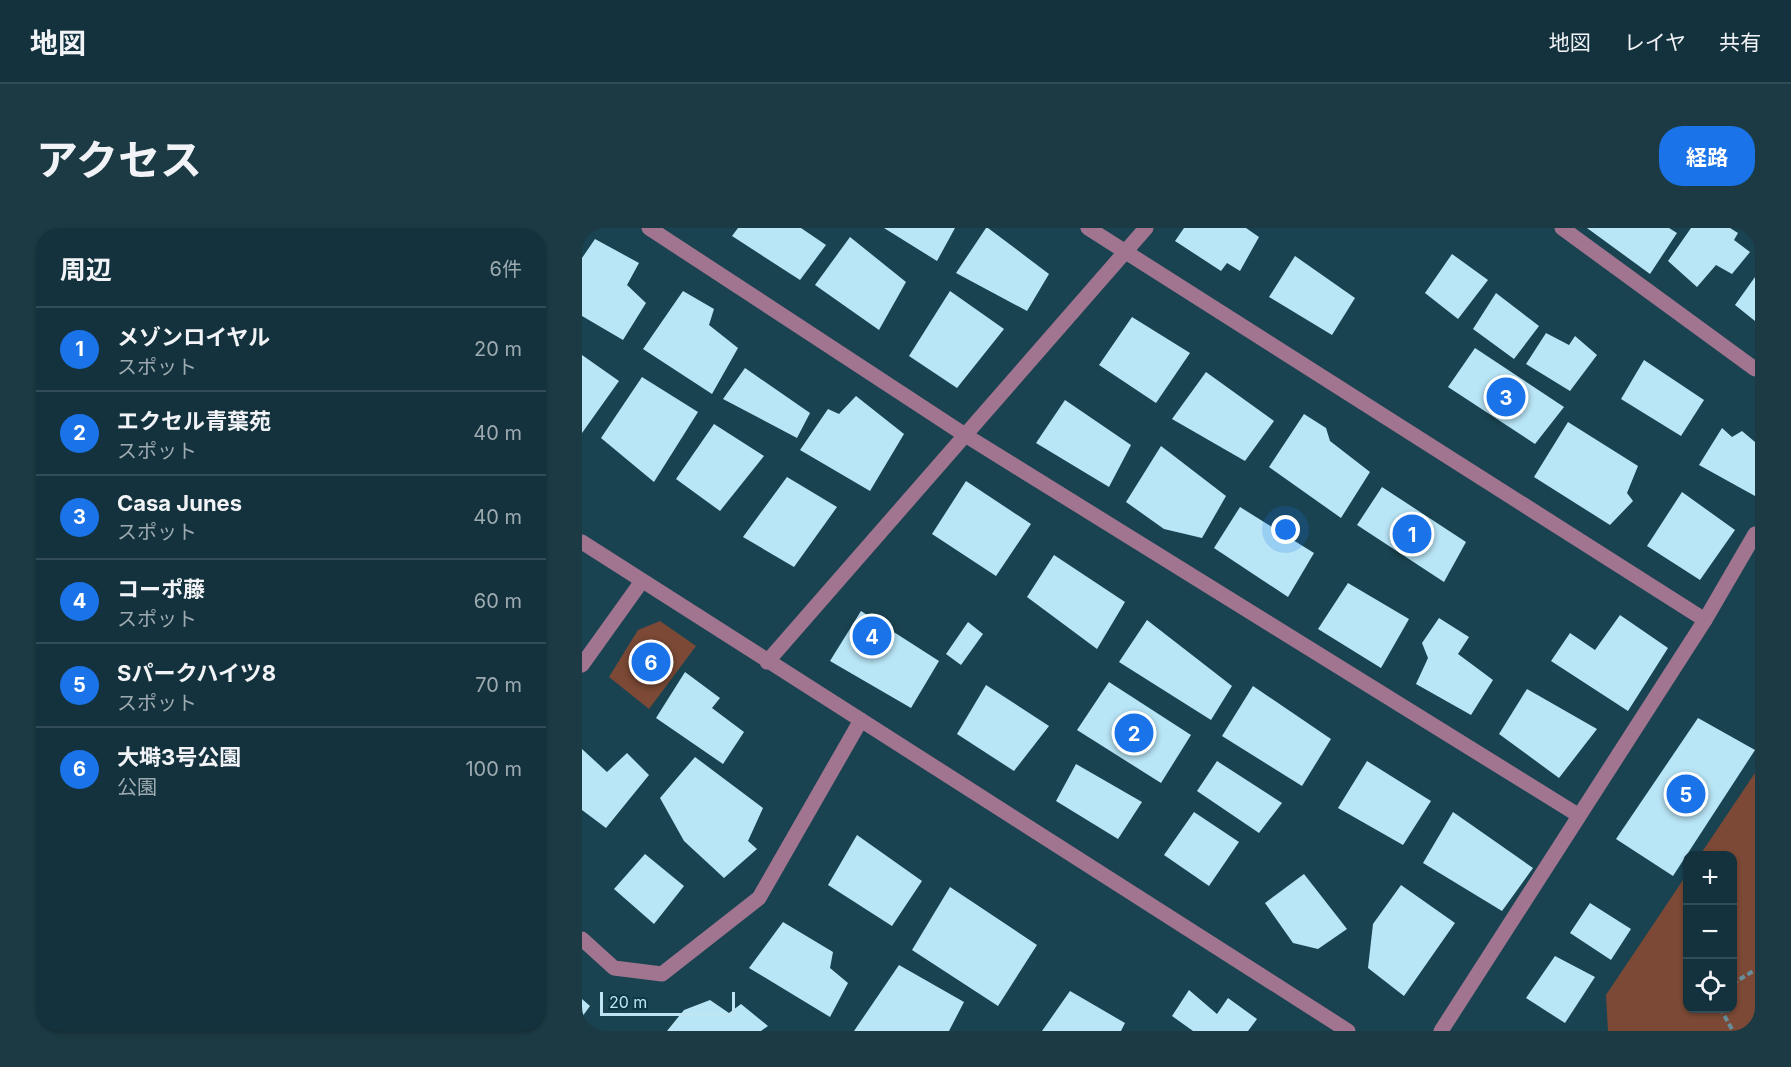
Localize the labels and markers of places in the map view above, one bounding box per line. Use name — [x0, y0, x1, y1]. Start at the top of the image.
pin: 3 — [1486, 374, 1526, 420]
pin: 1 — [1392, 512, 1432, 556]
pin: 4 — [852, 614, 892, 658]
pin: 6 — [632, 640, 670, 684]
pin: 2 — [1114, 710, 1154, 756]
pin: 5 — [1666, 772, 1706, 816]

